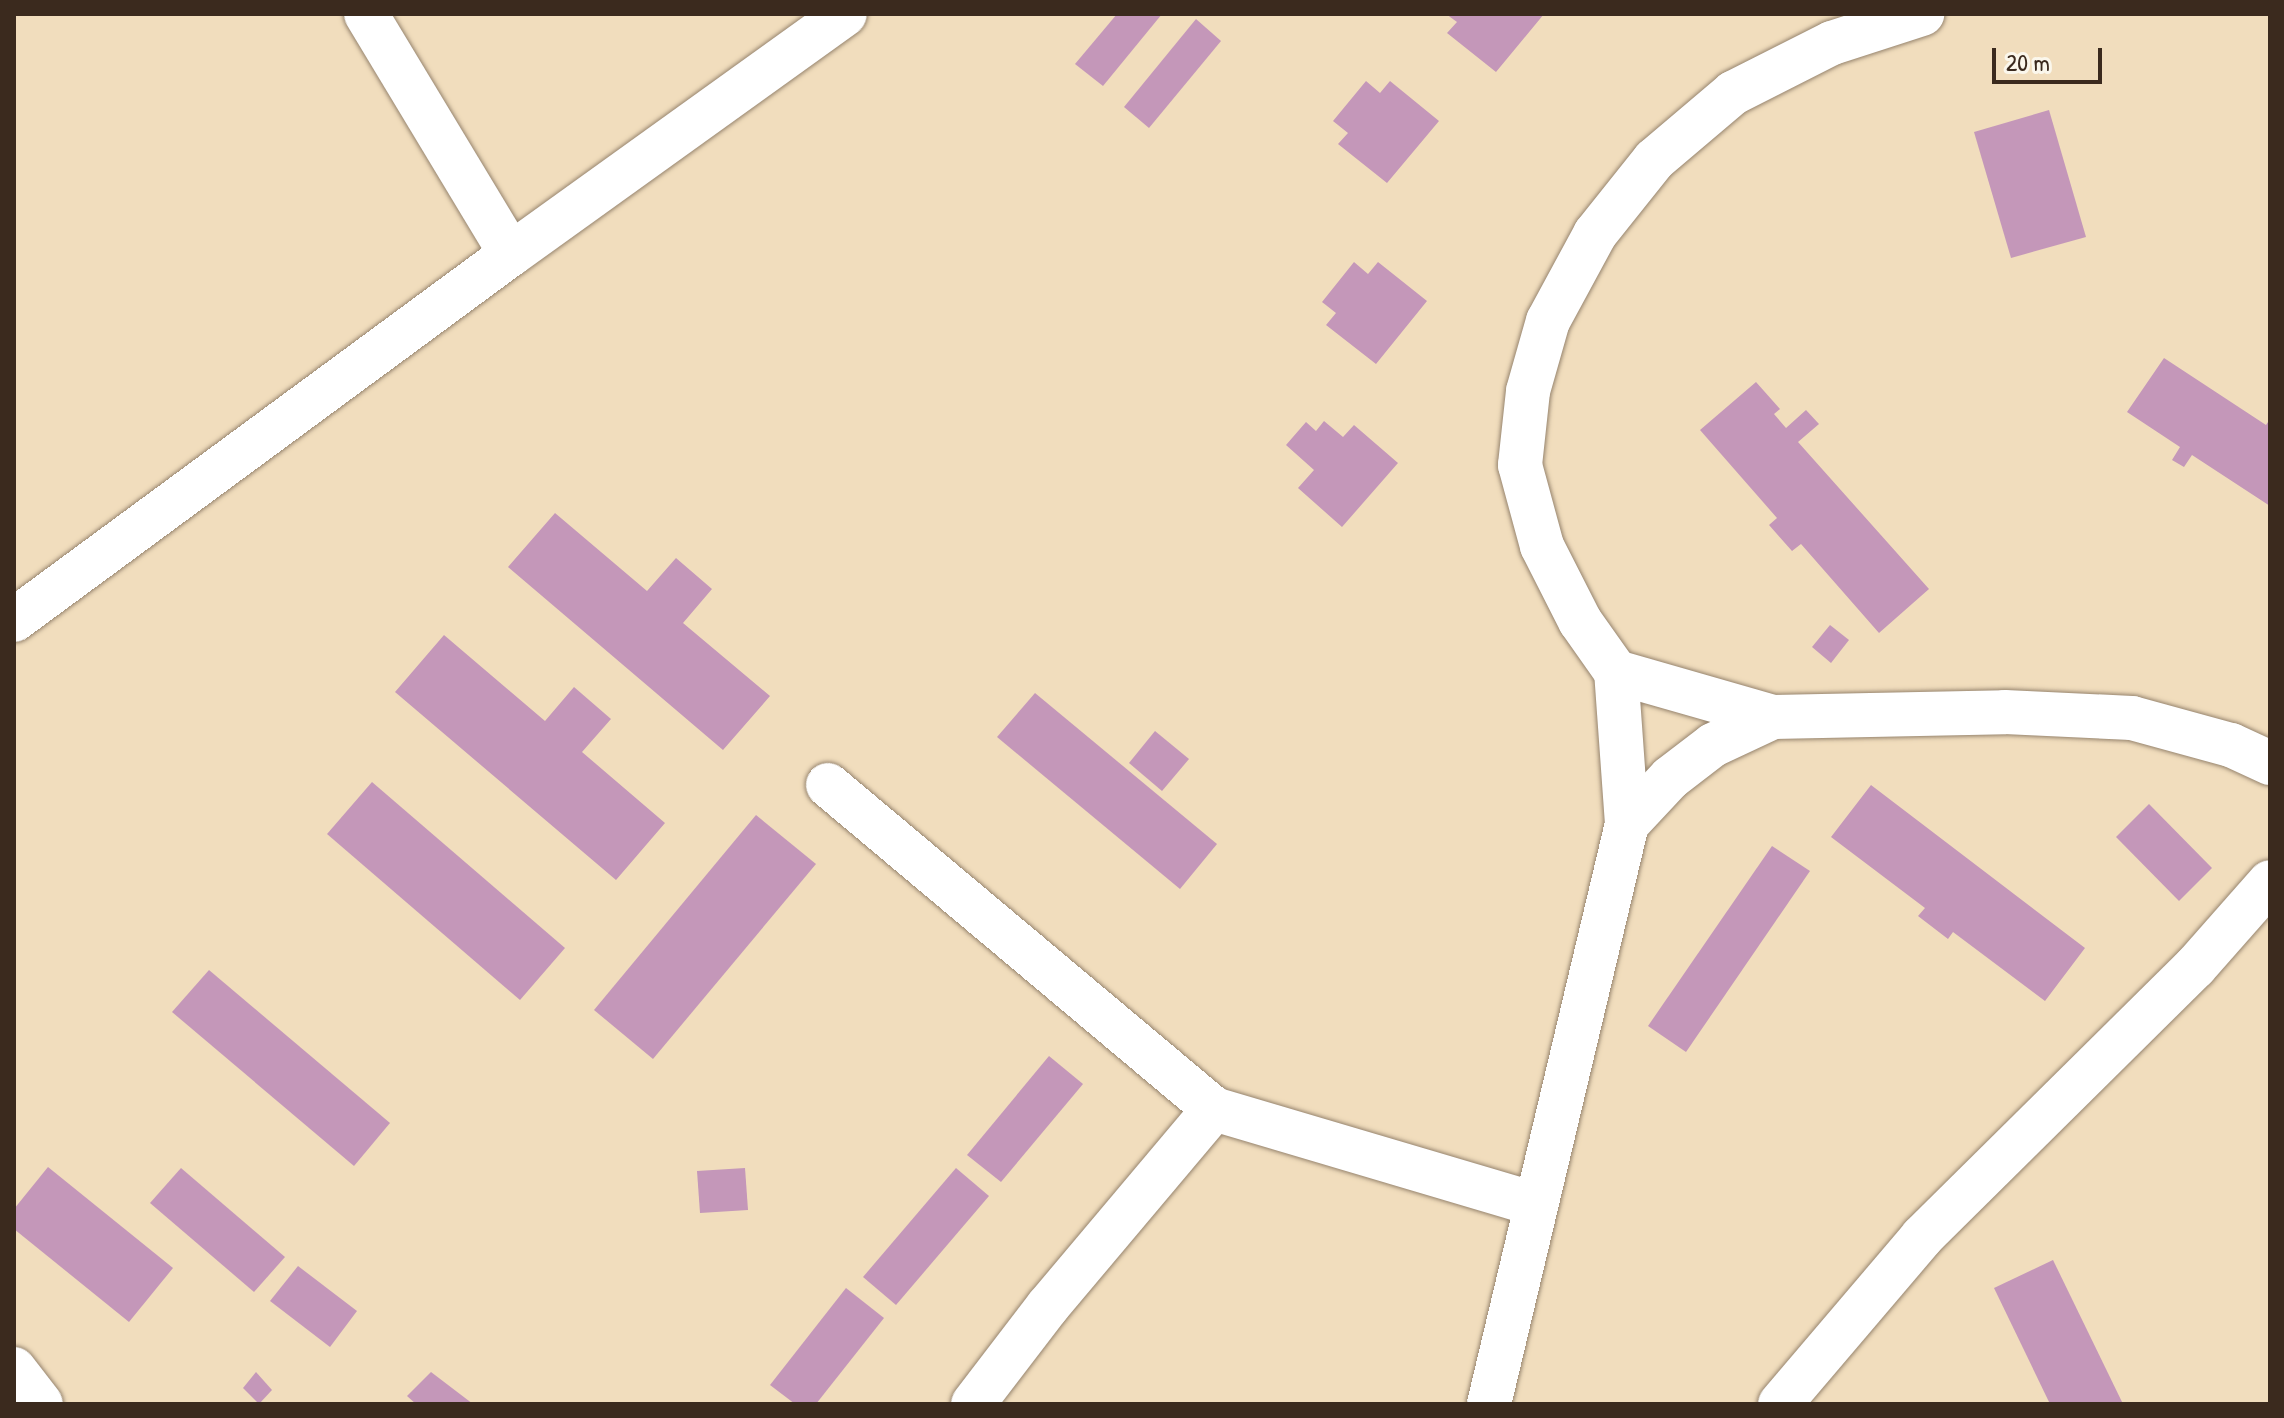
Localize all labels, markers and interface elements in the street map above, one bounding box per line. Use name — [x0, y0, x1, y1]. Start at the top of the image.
scale bar — [1996, 32, 2106, 82]
text: 20 m — [2006, 46, 2050, 78]

